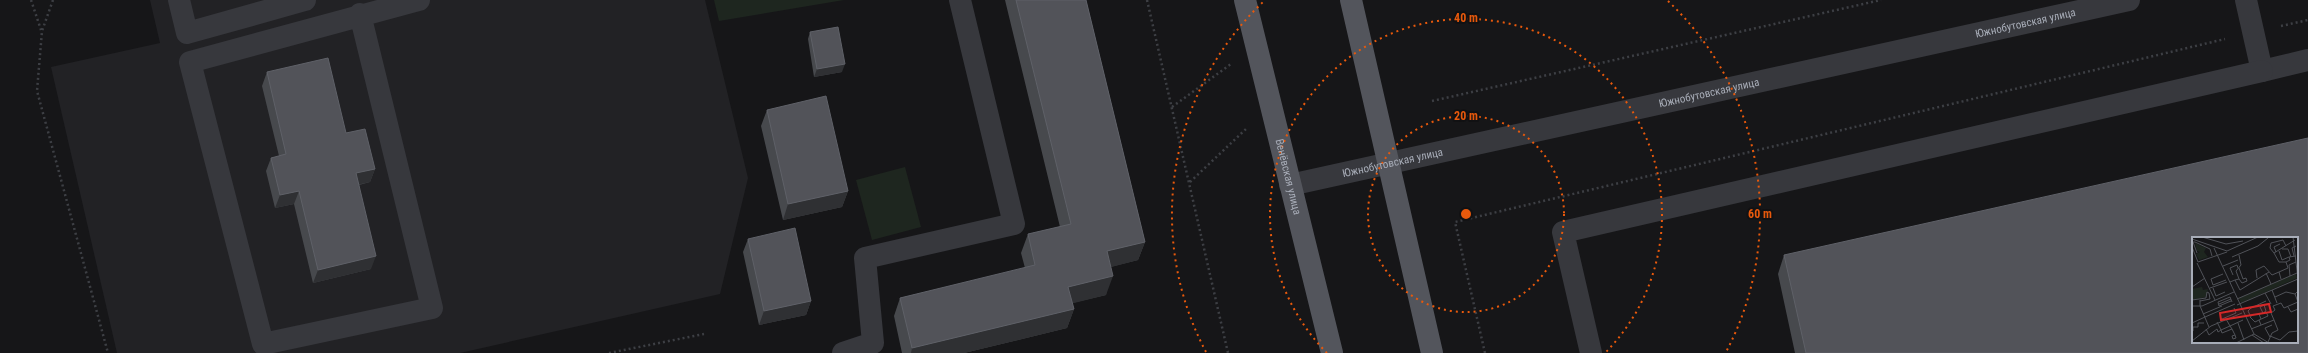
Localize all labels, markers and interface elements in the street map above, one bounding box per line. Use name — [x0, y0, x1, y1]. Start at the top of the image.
street label: Южнобутовская улица — [1974, 5, 2077, 40]
text: 40 m — [1454, 11, 1478, 25]
street label: Южнобутовская улица — [1657, 75, 1760, 110]
text: 20 m — [1454, 109, 1478, 123]
street label: Венёвская улица — [1273, 137, 1304, 216]
street label: Южнобутовская улица — [1341, 145, 1444, 180]
centre of rings — [1459, 207, 1473, 221]
text: 60 m — [1748, 207, 1772, 221]
inset map — [2192, 237, 2298, 343]

